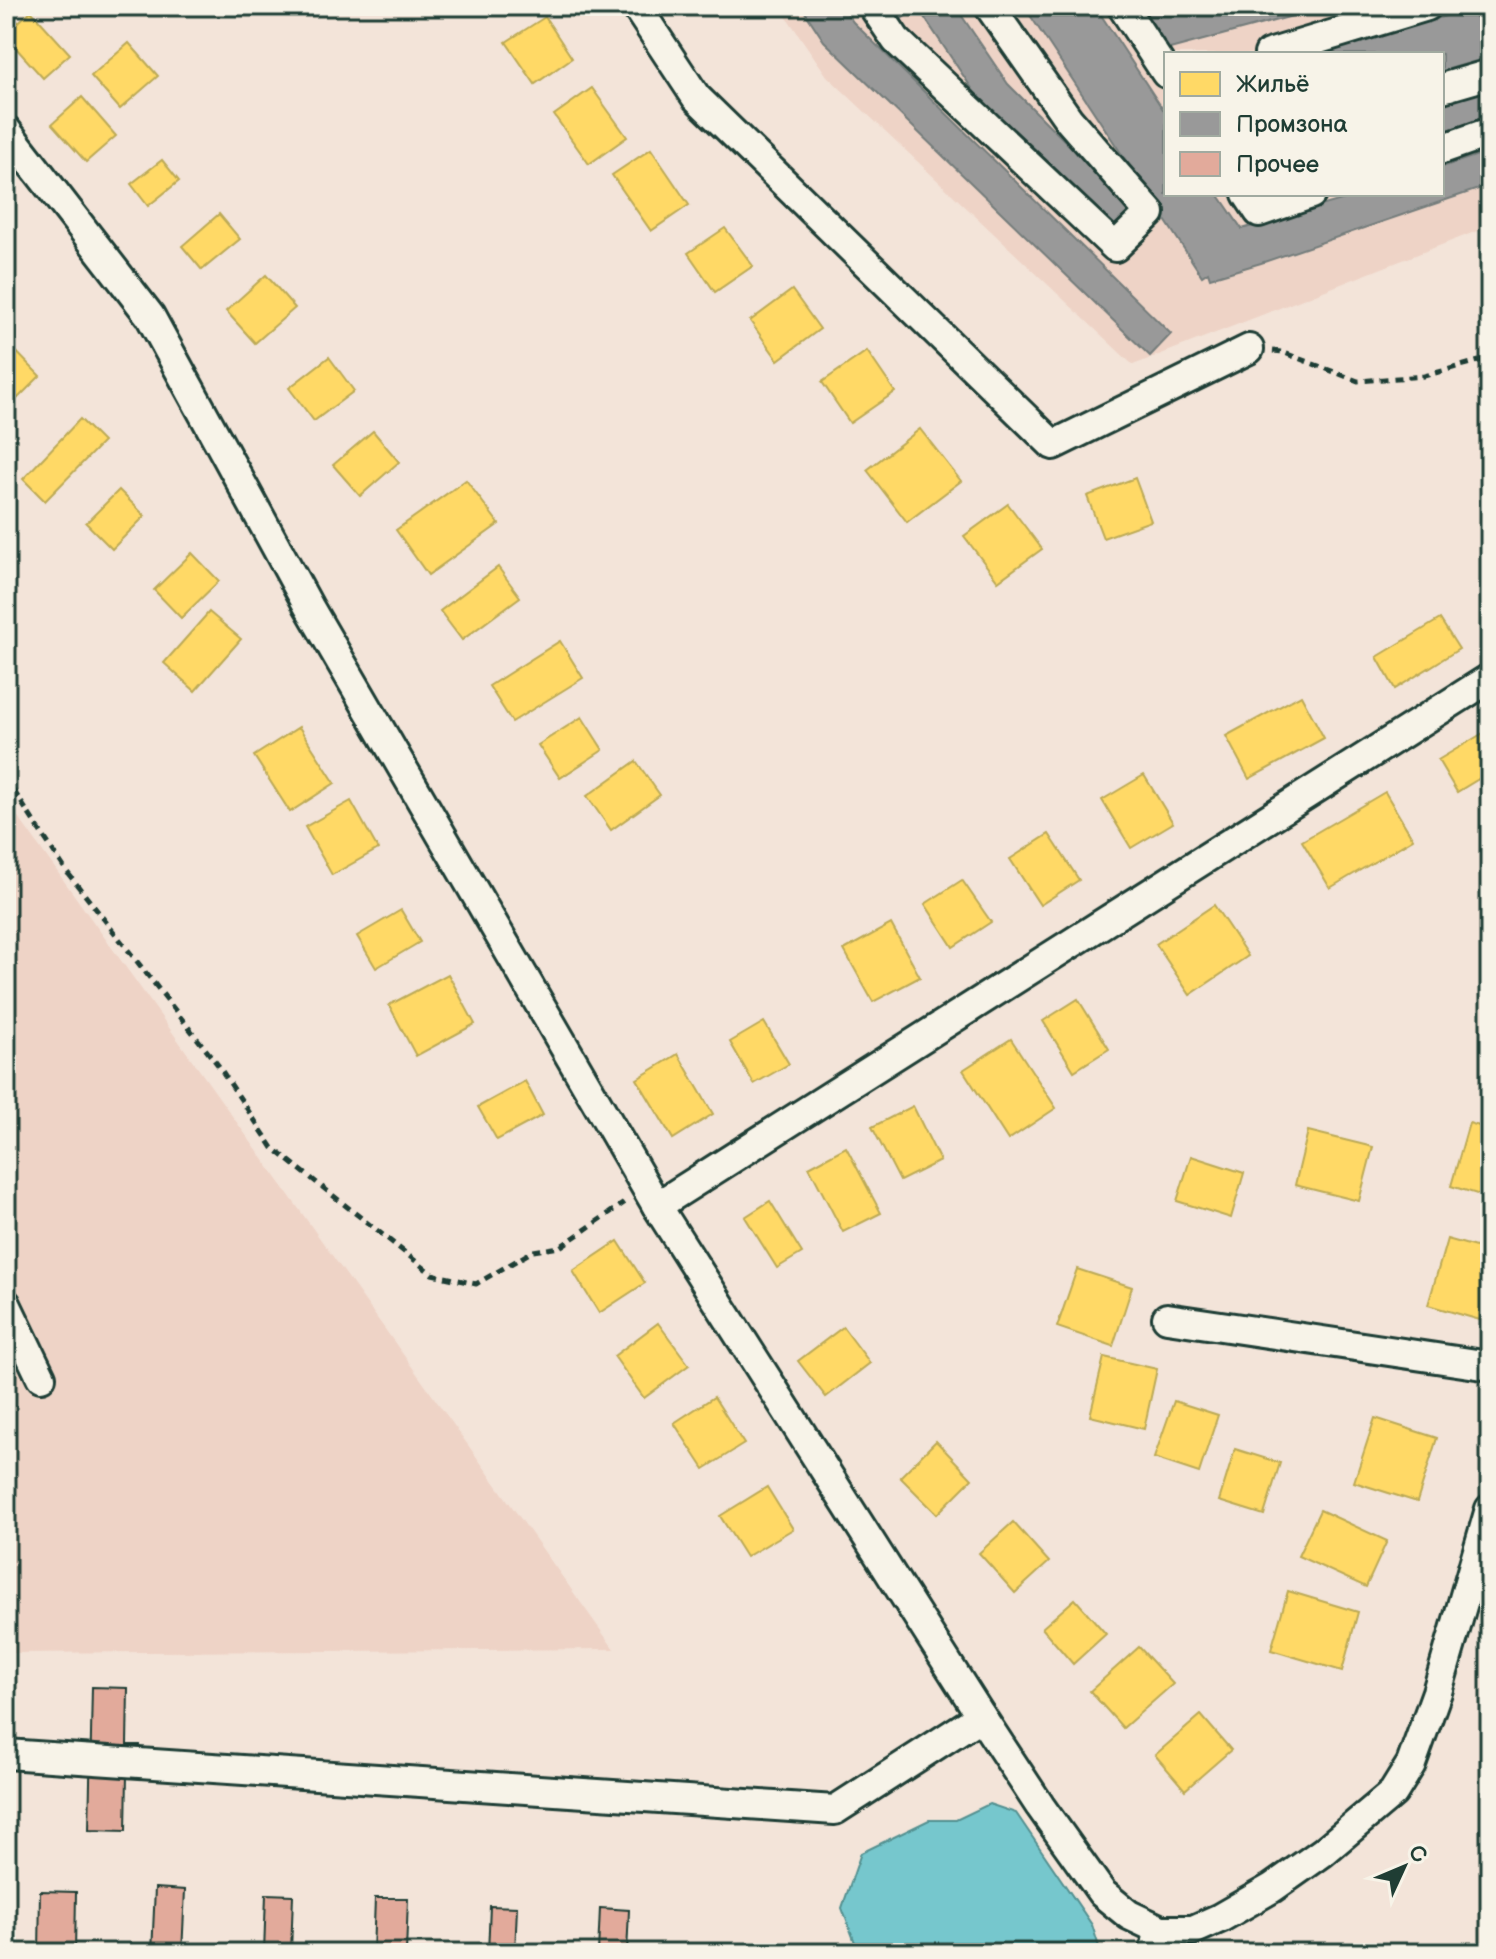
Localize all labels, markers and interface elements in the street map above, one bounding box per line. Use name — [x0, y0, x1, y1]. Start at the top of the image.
legend — [1164, 52, 1444, 196]
text: Жильё — [1236, 70, 1309, 99]
text: Промзона — [1236, 110, 1348, 139]
text: Прочее — [1236, 150, 1319, 179]
north arrow — [1364, 1827, 1444, 1907]
text: С — [1402, 1839, 1432, 1869]

